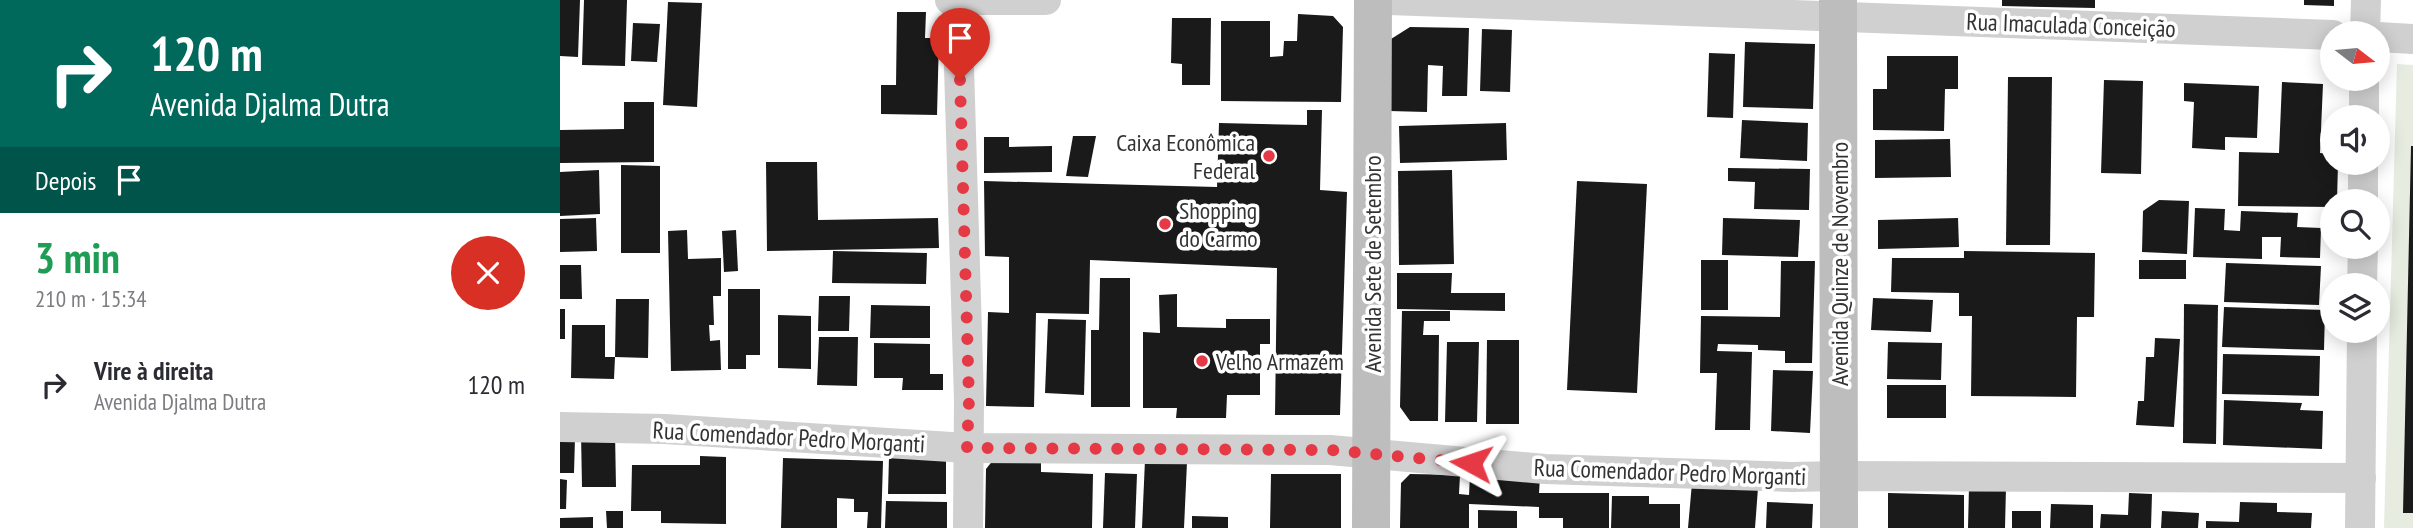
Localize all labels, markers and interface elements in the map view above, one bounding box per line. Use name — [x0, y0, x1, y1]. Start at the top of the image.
street label: Rua Imaculada Conceição — [1966, 6, 2176, 44]
pin — [930, 8, 990, 80]
icon: arrive — [941, 19, 979, 57]
text: 120 m — [150, 21, 263, 85]
north arrow — [2320, 21, 2390, 91]
map controls — [2320, 21, 2390, 343]
icon: right — [35, 28, 126, 119]
text: Avenida Djalma Dutra — [150, 83, 390, 125]
button: sound — [2320, 105, 2390, 175]
place label: Caixa Econômica Federal — [1116, 127, 1255, 186]
street label: Avenida Quinze de Novembro — [1824, 142, 1855, 386]
marker: Caixa Econômica Federal — [1261, 148, 1277, 164]
street label: Avenida Sete de Setembro — [1357, 155, 1388, 373]
icon: arrive — [110, 161, 148, 199]
text: Depois — [35, 164, 96, 197]
button: search — [2320, 189, 2390, 259]
place label: Shopping do Carmo — [1179, 195, 1258, 254]
marker: Shopping do Carmo — [1157, 216, 1173, 232]
text: 3 min — [35, 230, 120, 285]
button: close — [451, 236, 525, 310]
button: layers — [2320, 273, 2390, 343]
text: 210 m · 15:34 — [35, 284, 147, 313]
place label: Velho Armazém — [1215, 346, 1344, 377]
marker: Velho Armazém — [1194, 353, 1210, 369]
text: Vire à direita — [94, 354, 213, 387]
icon: right — [35, 366, 73, 404]
text: 120 m — [467, 368, 525, 401]
text: Avenida Djalma Dutra — [94, 387, 266, 416]
street label: Rua Comendador Pedro Morganti — [652, 414, 926, 460]
position arrow — [1434, 426, 1508, 500]
street label: Rua Comendador Pedro Morganti — [1533, 452, 1807, 492]

